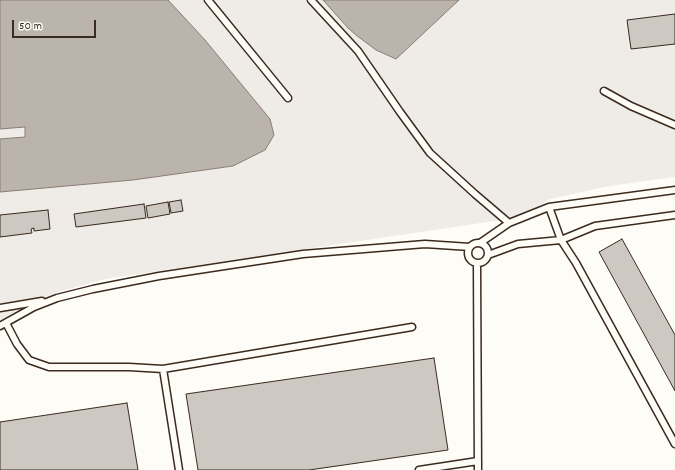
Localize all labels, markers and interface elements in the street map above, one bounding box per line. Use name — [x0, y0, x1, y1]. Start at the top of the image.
scale bar — [14, 12, 98, 38]
text: 50 m — [19, 18, 42, 35]

